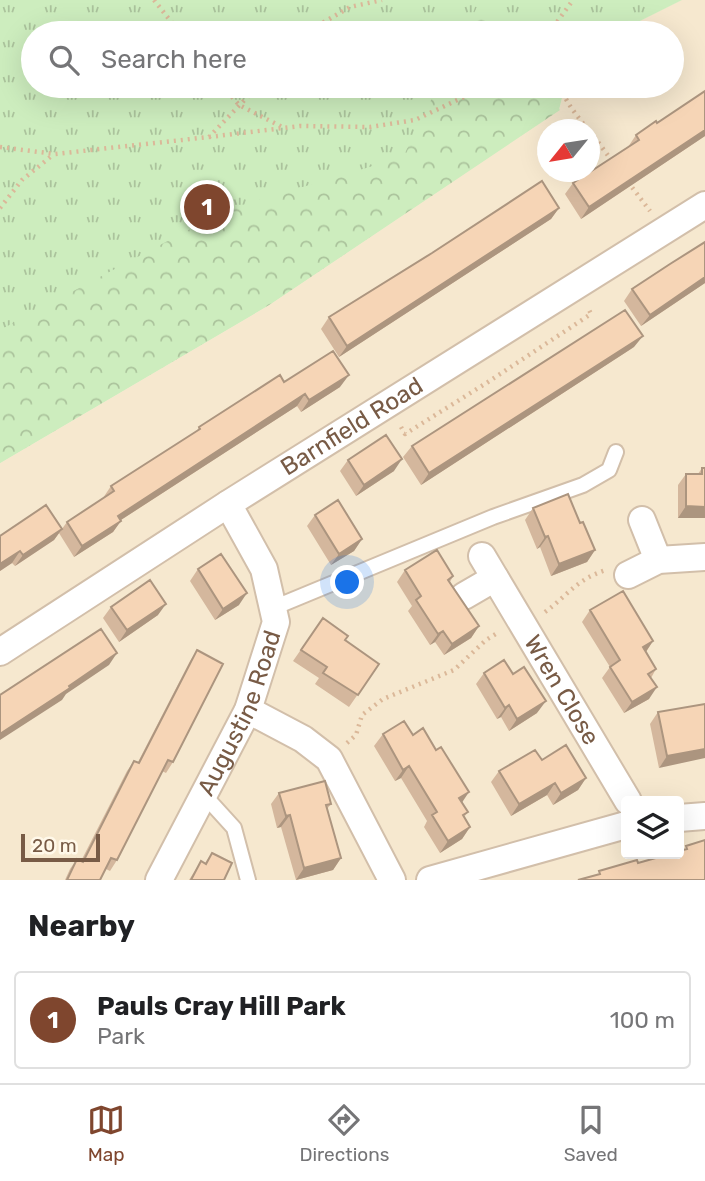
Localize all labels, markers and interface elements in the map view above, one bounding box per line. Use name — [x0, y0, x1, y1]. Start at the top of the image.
search box — [21, 21, 684, 98]
icon: search — [45, 41, 83, 79]
text: Search here — [101, 44, 247, 75]
north arrow — [537, 119, 600, 182]
pin: 1 — [184, 181, 230, 233]
street label: Barnfield Road — [276, 371, 428, 481]
your location — [330, 565, 364, 599]
street label: Augustine Road — [192, 627, 286, 800]
street label: Wren Close — [518, 630, 605, 750]
map controls — [621, 796, 684, 859]
button: layers — [621, 796, 684, 859]
scale bar — [21, 831, 100, 863]
text: 20 m — [32, 834, 77, 857]
text: Nearby — [28, 908, 135, 944]
text: Pauls Cray Hill Park — [97, 991, 346, 1022]
text: 1 — [47, 1006, 59, 1034]
text: 100 m — [610, 1006, 675, 1034]
text: Park — [97, 1022, 145, 1050]
tab: Map — [87, 1101, 125, 1166]
tab: Directions — [299, 1101, 389, 1166]
tab: Saved — [564, 1101, 618, 1166]

